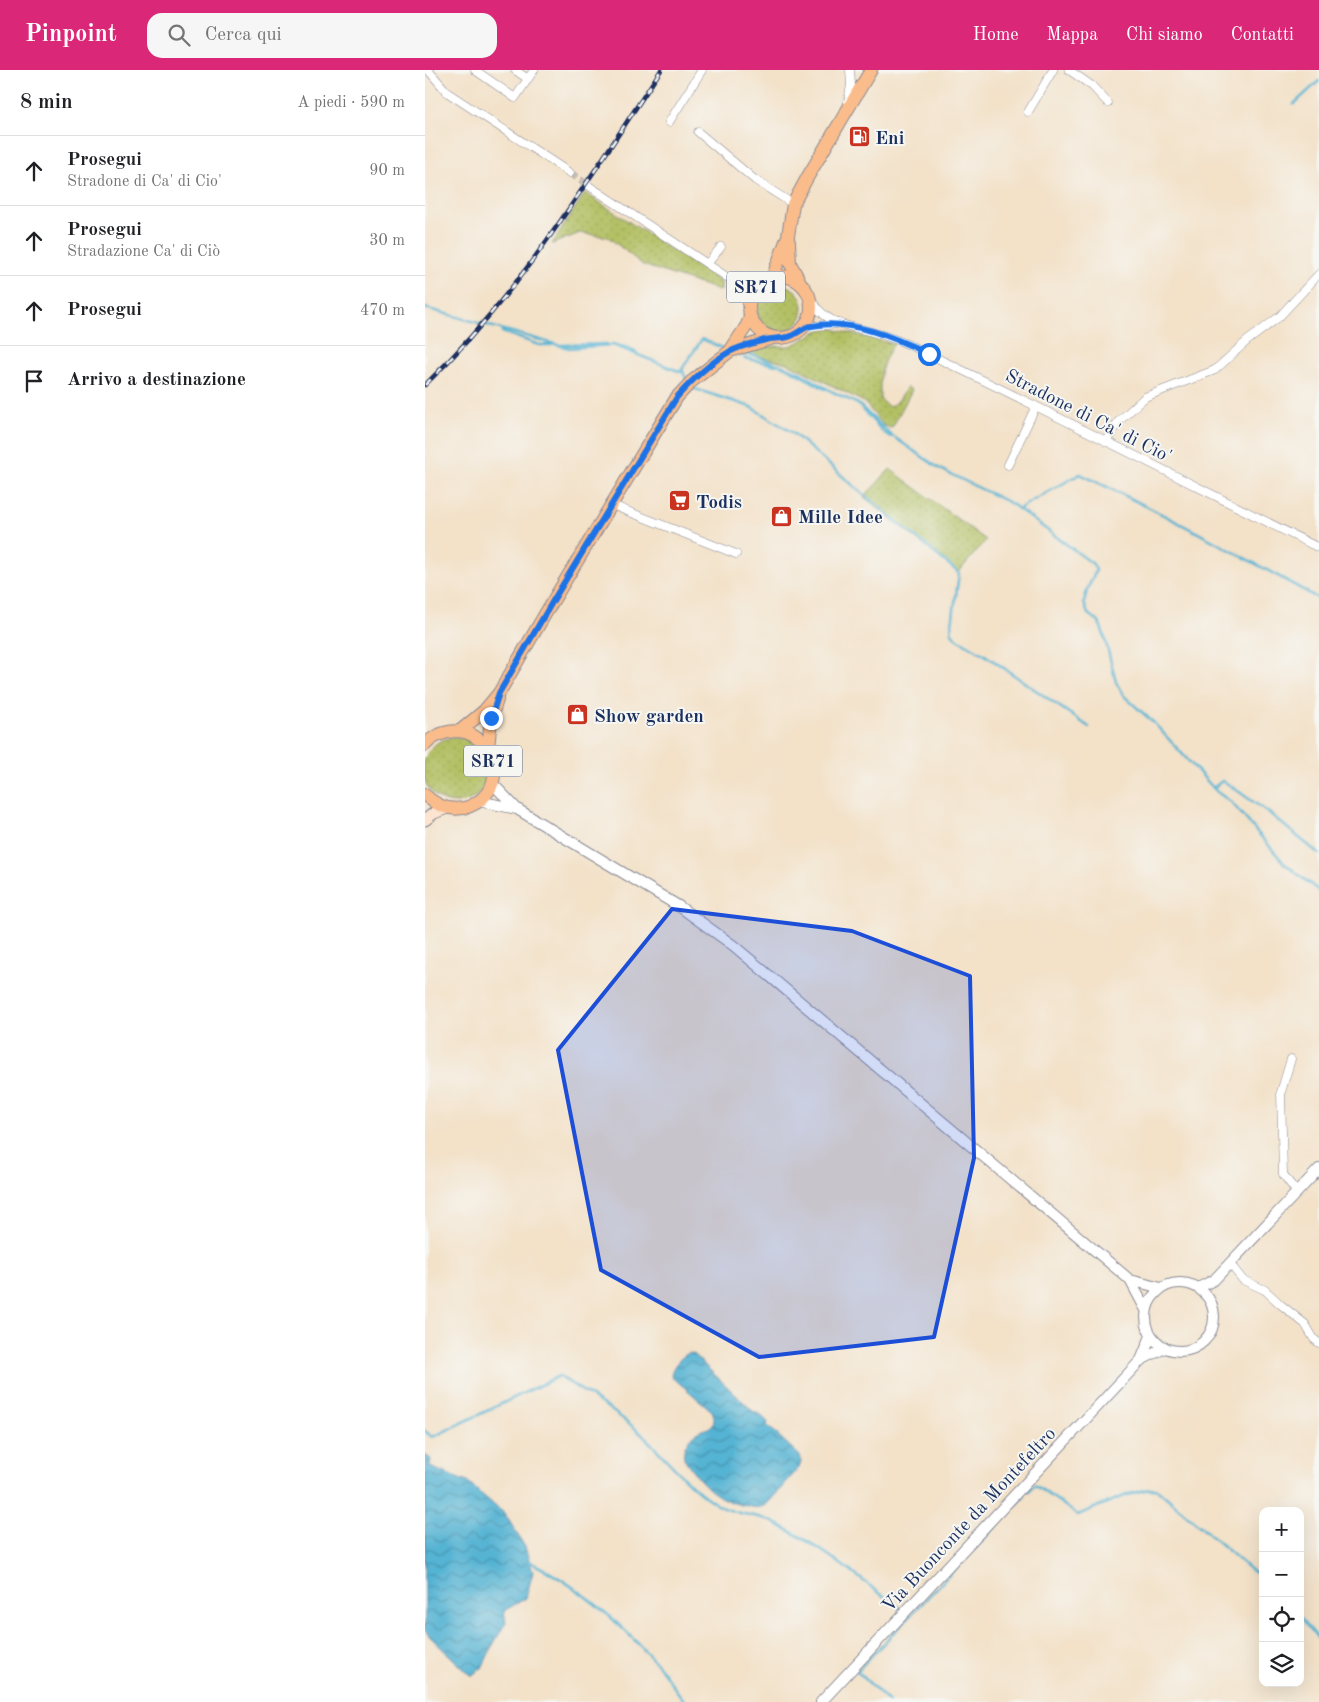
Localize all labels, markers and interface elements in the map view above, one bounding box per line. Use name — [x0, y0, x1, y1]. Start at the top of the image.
search box — [147, 13, 497, 58]
icon: search — [165, 21, 193, 49]
text: Pinpoint — [25, 23, 117, 47]
text: Cerca qui — [205, 26, 282, 45]
text: Home — [973, 26, 1019, 44]
text: Mappa — [1047, 26, 1098, 44]
text: Chi siamo — [1126, 26, 1203, 44]
text: Contatti — [1231, 26, 1294, 44]
text: 8 min — [20, 92, 73, 113]
text: A piedi · 590 m — [297, 95, 405, 111]
fuel station icon: Eni — [847, 125, 871, 149]
place label: Eni — [875, 130, 905, 149]
text: Prosegui — [67, 151, 142, 170]
icon: ahead — [20, 157, 48, 185]
text: 90 m — [369, 163, 405, 179]
text: Stradone di Ca' di Cio' — [67, 174, 222, 190]
text: Prosegui — [67, 221, 142, 240]
icon: ahead — [20, 227, 48, 255]
text: 30 m — [369, 233, 405, 249]
text: Stradazione Ca' di Ciò — [67, 244, 220, 260]
road number: SR71 — [727, 272, 785, 302]
icon: ahead — [20, 297, 48, 325]
text: Prosegui — [67, 301, 142, 320]
text: 470 m — [360, 303, 405, 319]
route start — [918, 343, 941, 366]
icon: arrive — [20, 367, 48, 395]
street label: Stradone di Ca' di Cio' — [1002, 367, 1174, 467]
text: Arrivo a destinazione — [67, 371, 246, 390]
supermarket icon: Todis — [668, 489, 692, 513]
place label: Todis — [696, 494, 742, 513]
shop icon: Mille Idee — [770, 504, 794, 528]
place label: Mille Idee — [798, 509, 883, 528]
shop icon: Show garden — [566, 703, 590, 727]
route end — [480, 707, 503, 730]
place label: Show garden — [594, 708, 704, 727]
road number: SR71 — [464, 746, 522, 776]
street label: Via Buonconte da Montefeltro — [879, 1425, 1060, 1617]
map controls — [1259, 1507, 1304, 1687]
button: + — [1259, 1507, 1304, 1552]
button: − — [1259, 1552, 1304, 1597]
button: locate — [1259, 1597, 1304, 1642]
button: layers — [1259, 1642, 1304, 1687]

